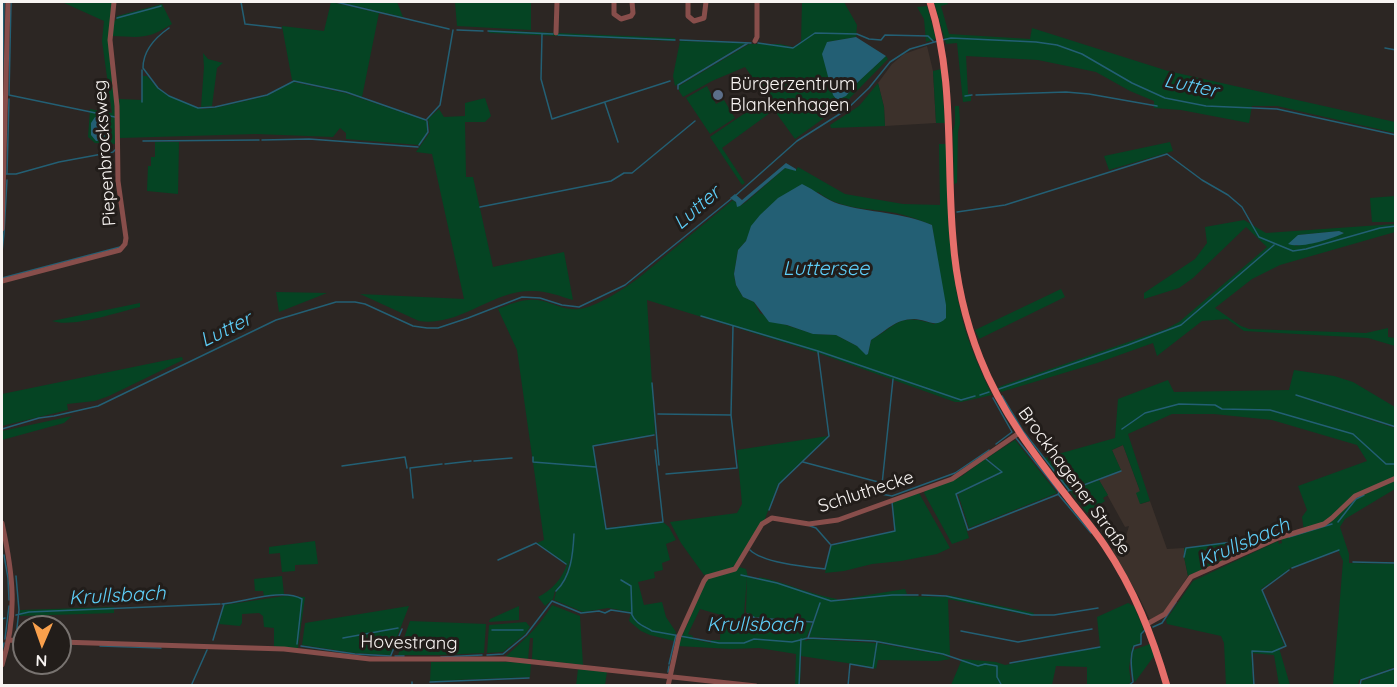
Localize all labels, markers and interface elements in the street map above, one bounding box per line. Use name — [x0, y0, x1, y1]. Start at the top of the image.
water label: Lutter — [1162, 69, 1220, 103]
place label: Bürgerzentrum Blankenhagen — [730, 74, 855, 116]
street label: Piepenbrocksweg — [89, 79, 121, 227]
marker: Bürgerzentrum Blankenhagen — [711, 88, 725, 102]
water label: Lutter — [669, 181, 725, 235]
water label: Luttersee — [783, 257, 869, 281]
water label: Lutter — [196, 307, 256, 353]
street label: Brockhagener Straße — [1013, 403, 1135, 559]
street label: Schluthecke — [815, 466, 917, 518]
water label: Krullsbach — [1195, 513, 1293, 573]
water label: Krullsbach — [68, 581, 166, 611]
water label: Krullsbach — [707, 613, 803, 637]
north arrow — [12, 615, 72, 675]
street label: Hovestrang — [360, 631, 458, 655]
text: N — [35, 651, 48, 671]

